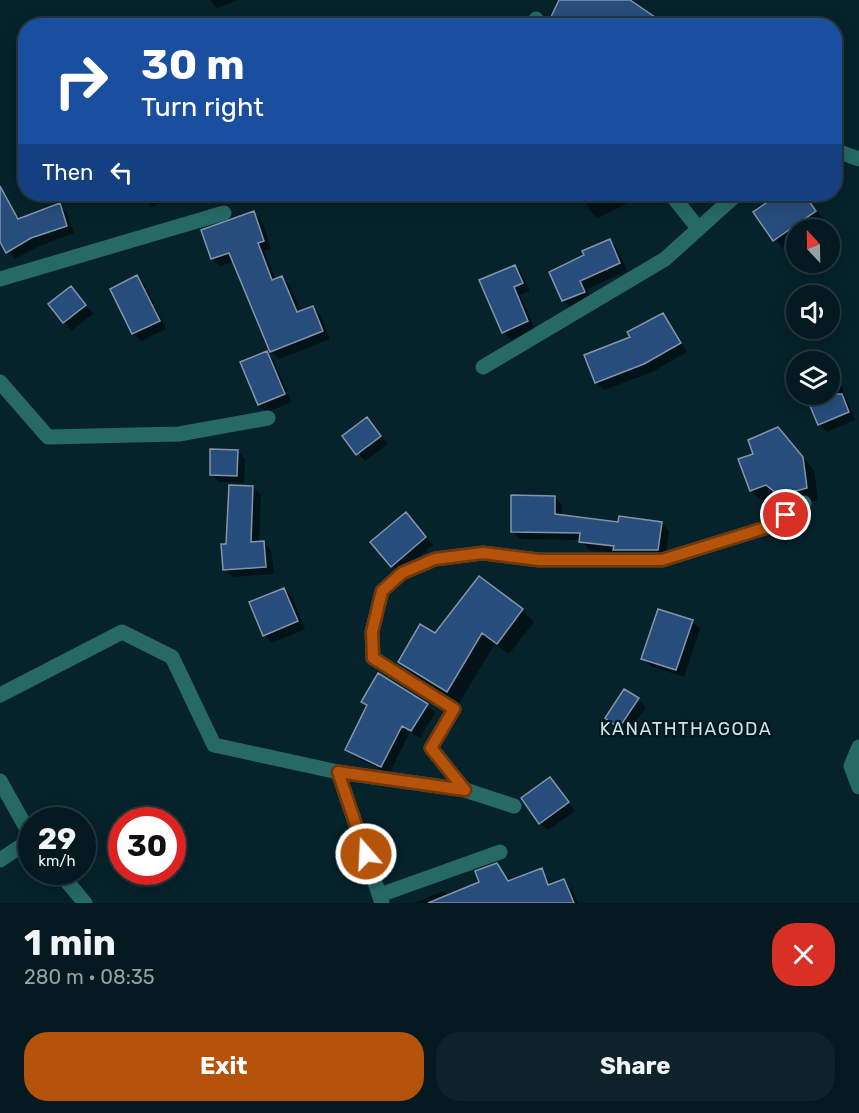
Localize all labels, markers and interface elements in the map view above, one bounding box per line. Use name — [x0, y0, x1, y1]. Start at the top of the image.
text: 30 m — [141, 40, 245, 90]
icon: right — [42, 42, 120, 120]
text: Turn right — [141, 91, 264, 123]
icon: left — [105, 156, 138, 189]
text: Then — [42, 159, 93, 186]
north arrow — [786, 219, 840, 273]
map controls — [786, 219, 840, 405]
button: sound — [786, 285, 840, 339]
button: layers — [786, 351, 840, 405]
pin — [760, 489, 811, 540]
icon: arrive — [769, 498, 802, 531]
district label: KANATHTHAGODA — [600, 718, 772, 740]
speed limit sign: 30 — [108, 807, 186, 885]
text: 29 — [38, 821, 76, 857]
position arrow — [334, 822, 398, 886]
text: km/h — [38, 852, 76, 870]
text: 1 min — [24, 921, 116, 964]
button: close — [772, 923, 835, 986]
text: 280 m · 08:35 — [24, 965, 155, 989]
button: Exit — [24, 1032, 424, 1101]
button: Share — [436, 1032, 835, 1101]

